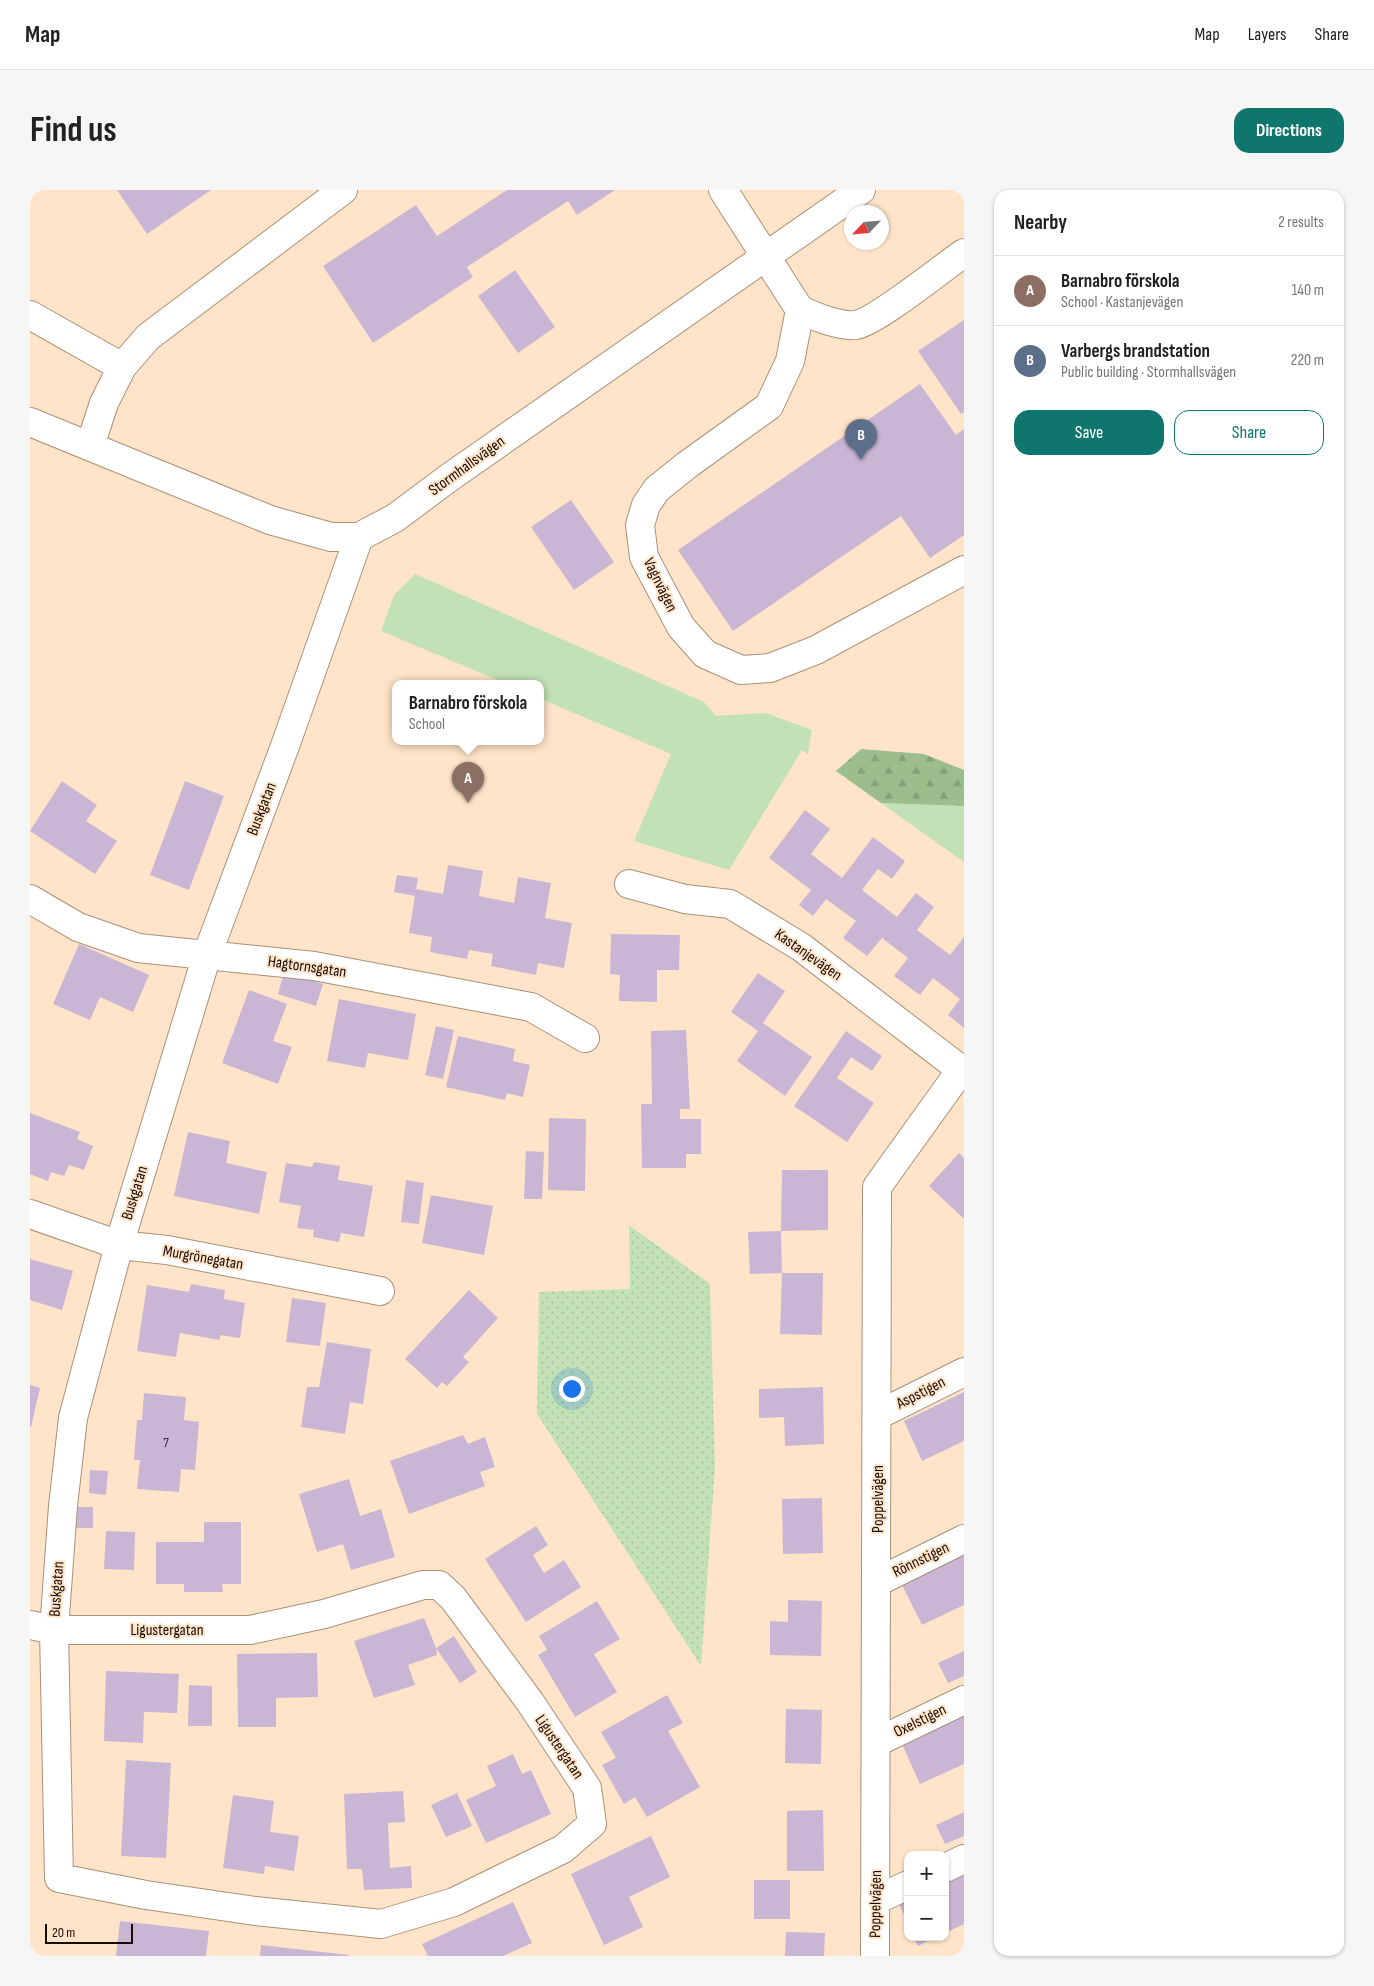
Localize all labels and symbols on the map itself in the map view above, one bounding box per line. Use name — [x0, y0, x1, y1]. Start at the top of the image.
north arrow — [844, 205, 889, 250]
pin: B — [845, 419, 877, 460]
street label: Stormhallsvägen — [425, 432, 509, 500]
street label: Vagnvägen — [639, 555, 681, 615]
pin: A — [452, 762, 484, 803]
street label: Buskgatan — [243, 780, 281, 838]
street label: Kastanjevägen — [771, 925, 845, 985]
street label: Hagtornsgatan — [266, 952, 348, 982]
street label: Buskgatan — [118, 1164, 152, 1222]
street label: Murgrönegatan — [161, 1242, 245, 1274]
street label: Aspstigen — [892, 1373, 949, 1414]
your location — [559, 1376, 585, 1402]
house number: 7 — [163, 1434, 169, 1451]
street label: Poppelvägen — [869, 1465, 888, 1533]
street label: Rönnstigen — [890, 1538, 952, 1582]
street label: Buskgatan — [46, 1561, 68, 1617]
street label: Ligustergatan — [130, 1621, 204, 1640]
street label: Oxelstigen — [891, 1700, 949, 1742]
street label: Ligustergatan — [531, 1711, 587, 1783]
street label: Poppelvägen — [866, 1870, 886, 1938]
scale bar — [45, 1921, 132, 1944]

